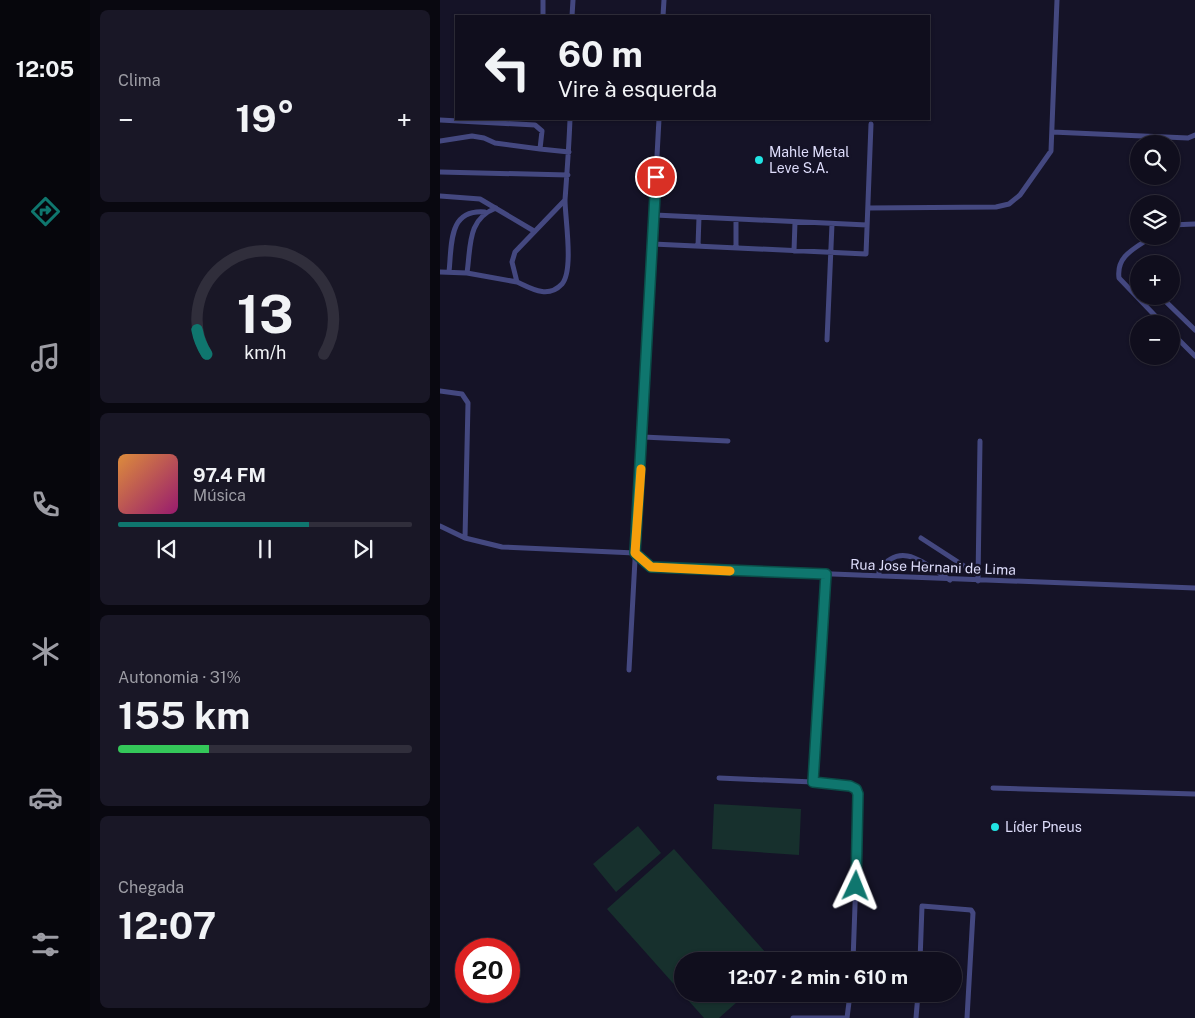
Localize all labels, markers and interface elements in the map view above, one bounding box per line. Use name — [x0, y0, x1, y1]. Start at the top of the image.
text: 60 m — [558, 34, 643, 75]
icon: left — [475, 35, 540, 100]
text: 12:05 — [16, 56, 74, 82]
text: Clima — [118, 71, 161, 90]
text: Vire à esquerda — [558, 76, 717, 102]
text: 19° — [235, 96, 295, 141]
text: − — [118, 103, 134, 136]
text: + — [396, 103, 412, 136]
map controls — [1130, 135, 1180, 365]
button: search — [1130, 135, 1180, 185]
place label: Mahle Metal Leve S.A. — [769, 144, 850, 176]
marker: Mahle Metal Leve S.A. — [753, 154, 765, 166]
pin — [635, 156, 677, 198]
icon: arrive — [642, 163, 670, 191]
icon: directions — [28, 194, 63, 229]
button: layers — [1130, 195, 1180, 245]
button: + — [1130, 255, 1180, 305]
text: 13 — [237, 284, 293, 345]
button: − — [1130, 315, 1180, 365]
icon: music — [28, 340, 63, 375]
text: km/h — [244, 342, 286, 363]
text: 97.4 FM — [193, 464, 266, 486]
text: Música — [193, 486, 246, 505]
icon: phone — [28, 487, 63, 522]
icon: previous — [153, 535, 181, 563]
icon: pause — [251, 535, 279, 563]
icon: next — [349, 535, 377, 563]
street label: Rua Jose Hernani de Lima — [850, 556, 1016, 578]
icon: climate — [28, 634, 63, 669]
text: Autonomia · 31% — [118, 668, 241, 687]
text: 155 km — [118, 693, 250, 738]
icon: car — [28, 780, 63, 815]
place label: Líder Pneus — [1005, 819, 1082, 835]
marker: Líder Pneus — [989, 821, 1001, 833]
position arrow — [829, 859, 881, 911]
text: Chegada — [118, 878, 184, 897]
text: 12:07 — [118, 903, 216, 948]
icon: filters — [28, 927, 63, 962]
speed limit sign: 20 — [455, 938, 520, 1003]
text: 12:07 · 2 min · 610 m — [728, 966, 908, 988]

